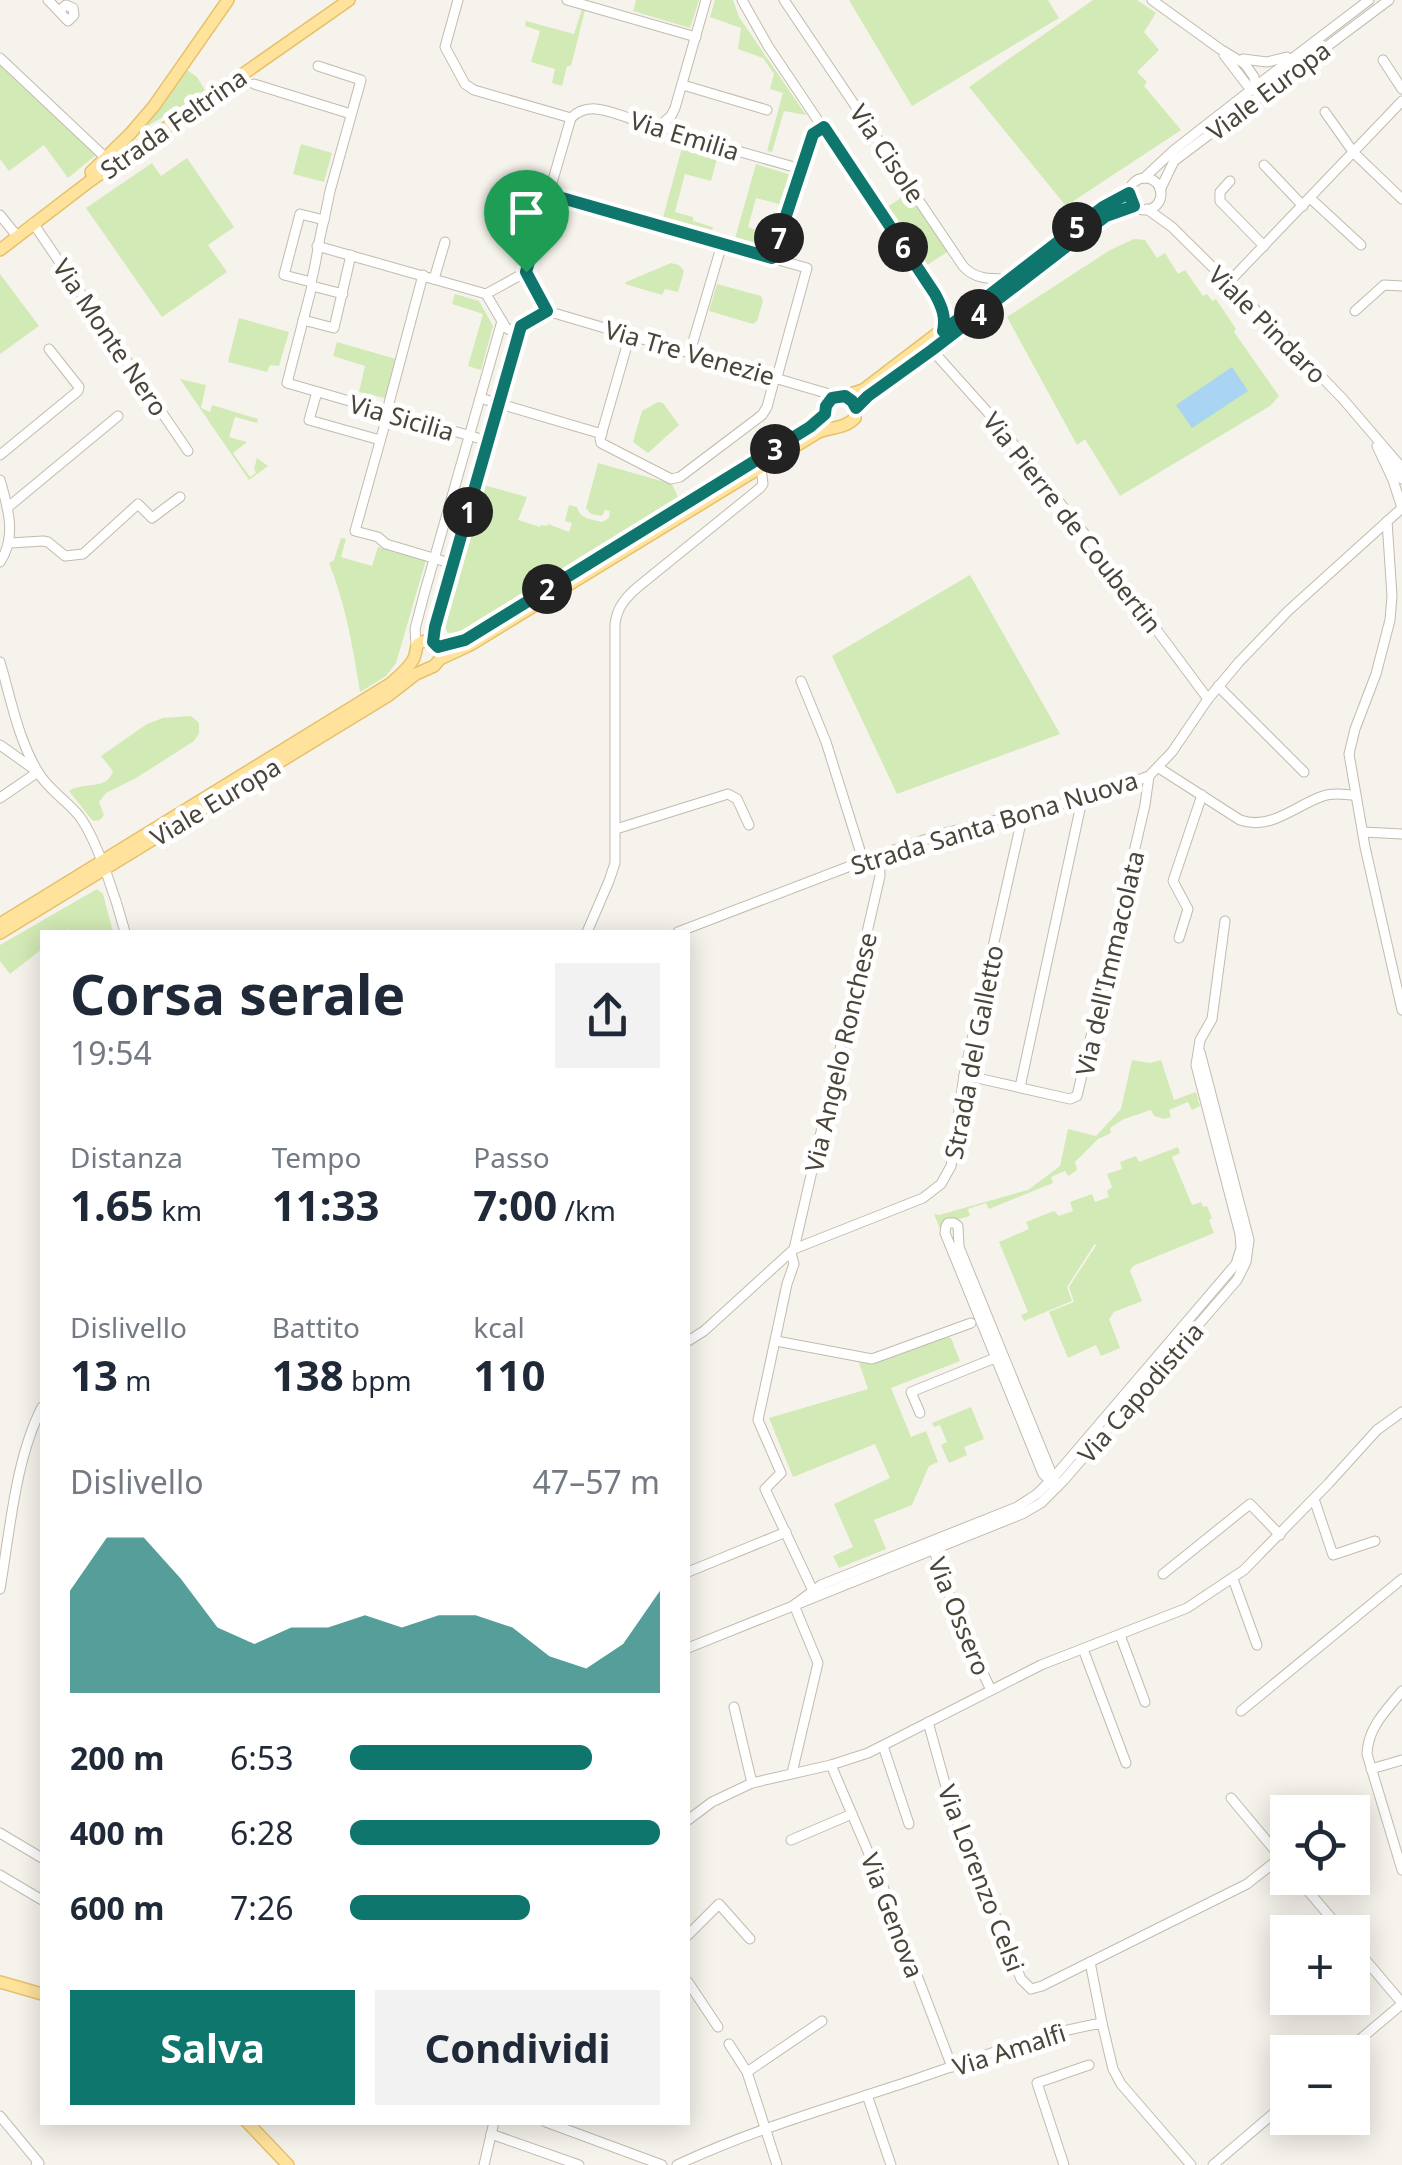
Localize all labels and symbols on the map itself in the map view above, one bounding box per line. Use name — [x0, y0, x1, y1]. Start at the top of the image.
street label: Viale Europa — [1199, 32, 1337, 148]
street label: Strada Feltrina — [93, 60, 253, 186]
street label: Via Cisole — [843, 97, 933, 209]
street label: Via Emilia — [626, 102, 744, 168]
pin — [484, 170, 569, 273]
pin: 5 — [1052, 202, 1102, 252]
pin: 7 — [754, 213, 804, 263]
pin: 6 — [878, 222, 928, 272]
street label: Via Monte Nero — [46, 252, 176, 422]
street label: Viale Pindaro — [1202, 258, 1334, 390]
pin: 4 — [954, 289, 1004, 339]
street label: Via Tre Venezie — [601, 312, 779, 392]
street label: Via Sicilia — [346, 386, 458, 448]
street label: Via Pierre de Coubertin — [976, 405, 1170, 639]
pin: 3 — [750, 424, 800, 474]
pin: 1 — [443, 487, 493, 537]
pin: 2 — [522, 564, 572, 614]
street label: Viale Europa — [144, 749, 286, 853]
street label: Strada Santa Bona Nuova — [846, 762, 1142, 882]
street label: Via dell'Immacolata — [1067, 847, 1151, 1079]
street label: Via Angelo Ronchese — [796, 929, 884, 1175]
street label: Strada del Galletto — [936, 942, 1010, 1162]
street label: Via Capodistria — [1069, 1314, 1211, 1470]
street label: Via Ossero — [921, 1552, 999, 1680]
street label: Via Lorenzo Celsi — [931, 1780, 1033, 1976]
street label: Via Genova — [854, 1848, 932, 1982]
street label: Via Amalfi — [948, 2015, 1070, 2083]

